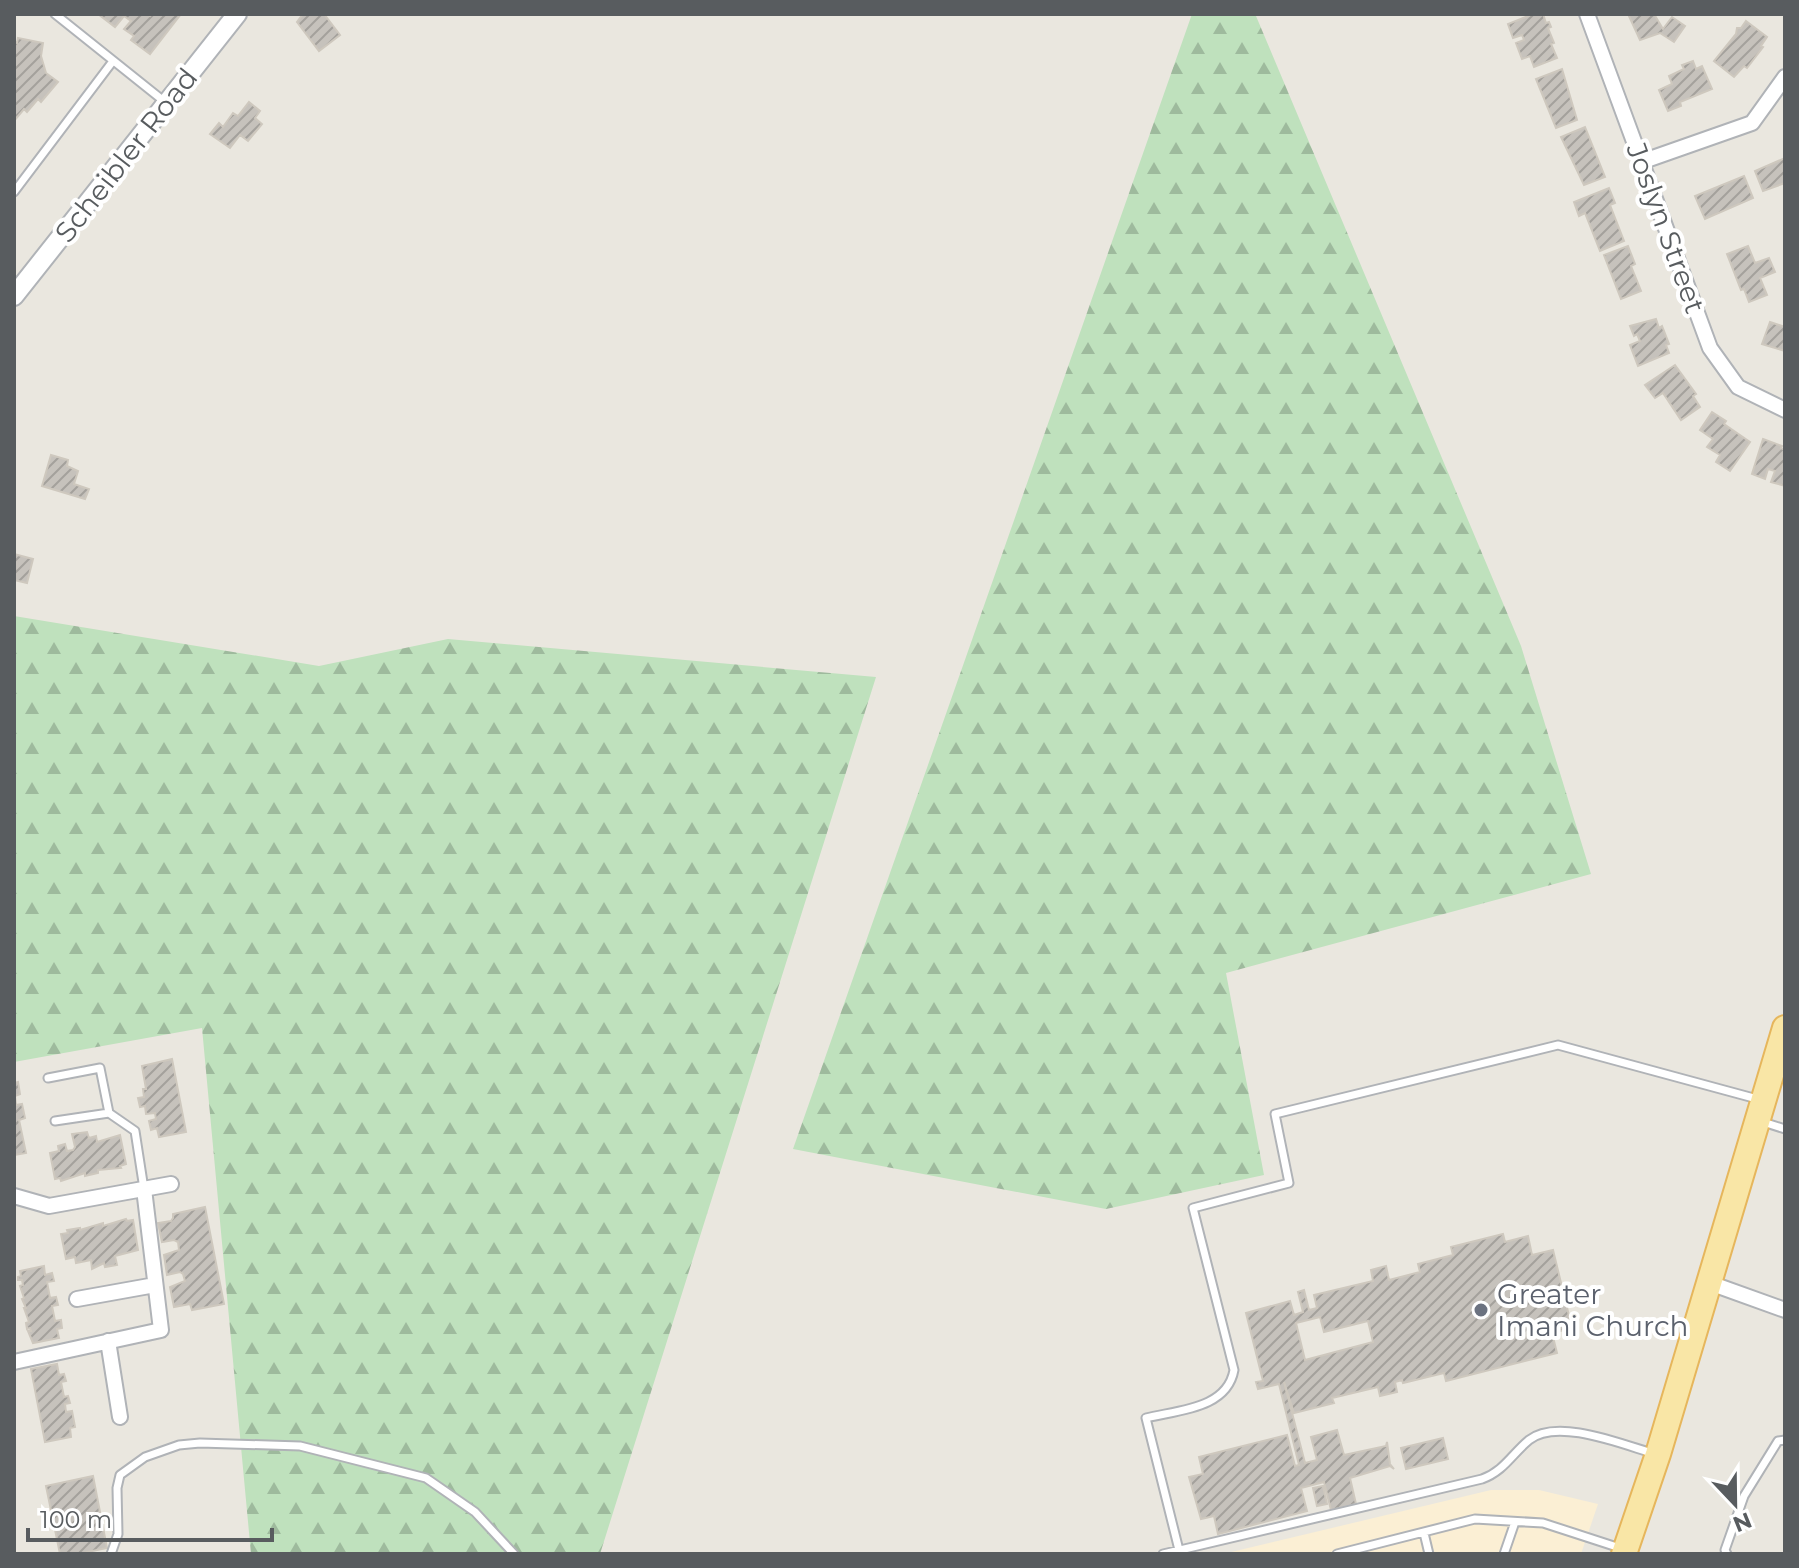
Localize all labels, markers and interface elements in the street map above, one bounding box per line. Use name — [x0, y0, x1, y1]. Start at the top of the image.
street label: Scheibler Road — [48, 61, 204, 249]
street label: Joslyn Street — [1619, 137, 1713, 318]
place label: Greater Imani Church — [1497, 1277, 1688, 1343]
marker: Greater Imani Church — [1472, 1301, 1490, 1319]
north arrow — [1695, 1464, 1775, 1544]
scale bar — [28, 1492, 272, 1542]
text: 100 m — [40, 1505, 112, 1534]
text: N — [1729, 1506, 1756, 1538]

